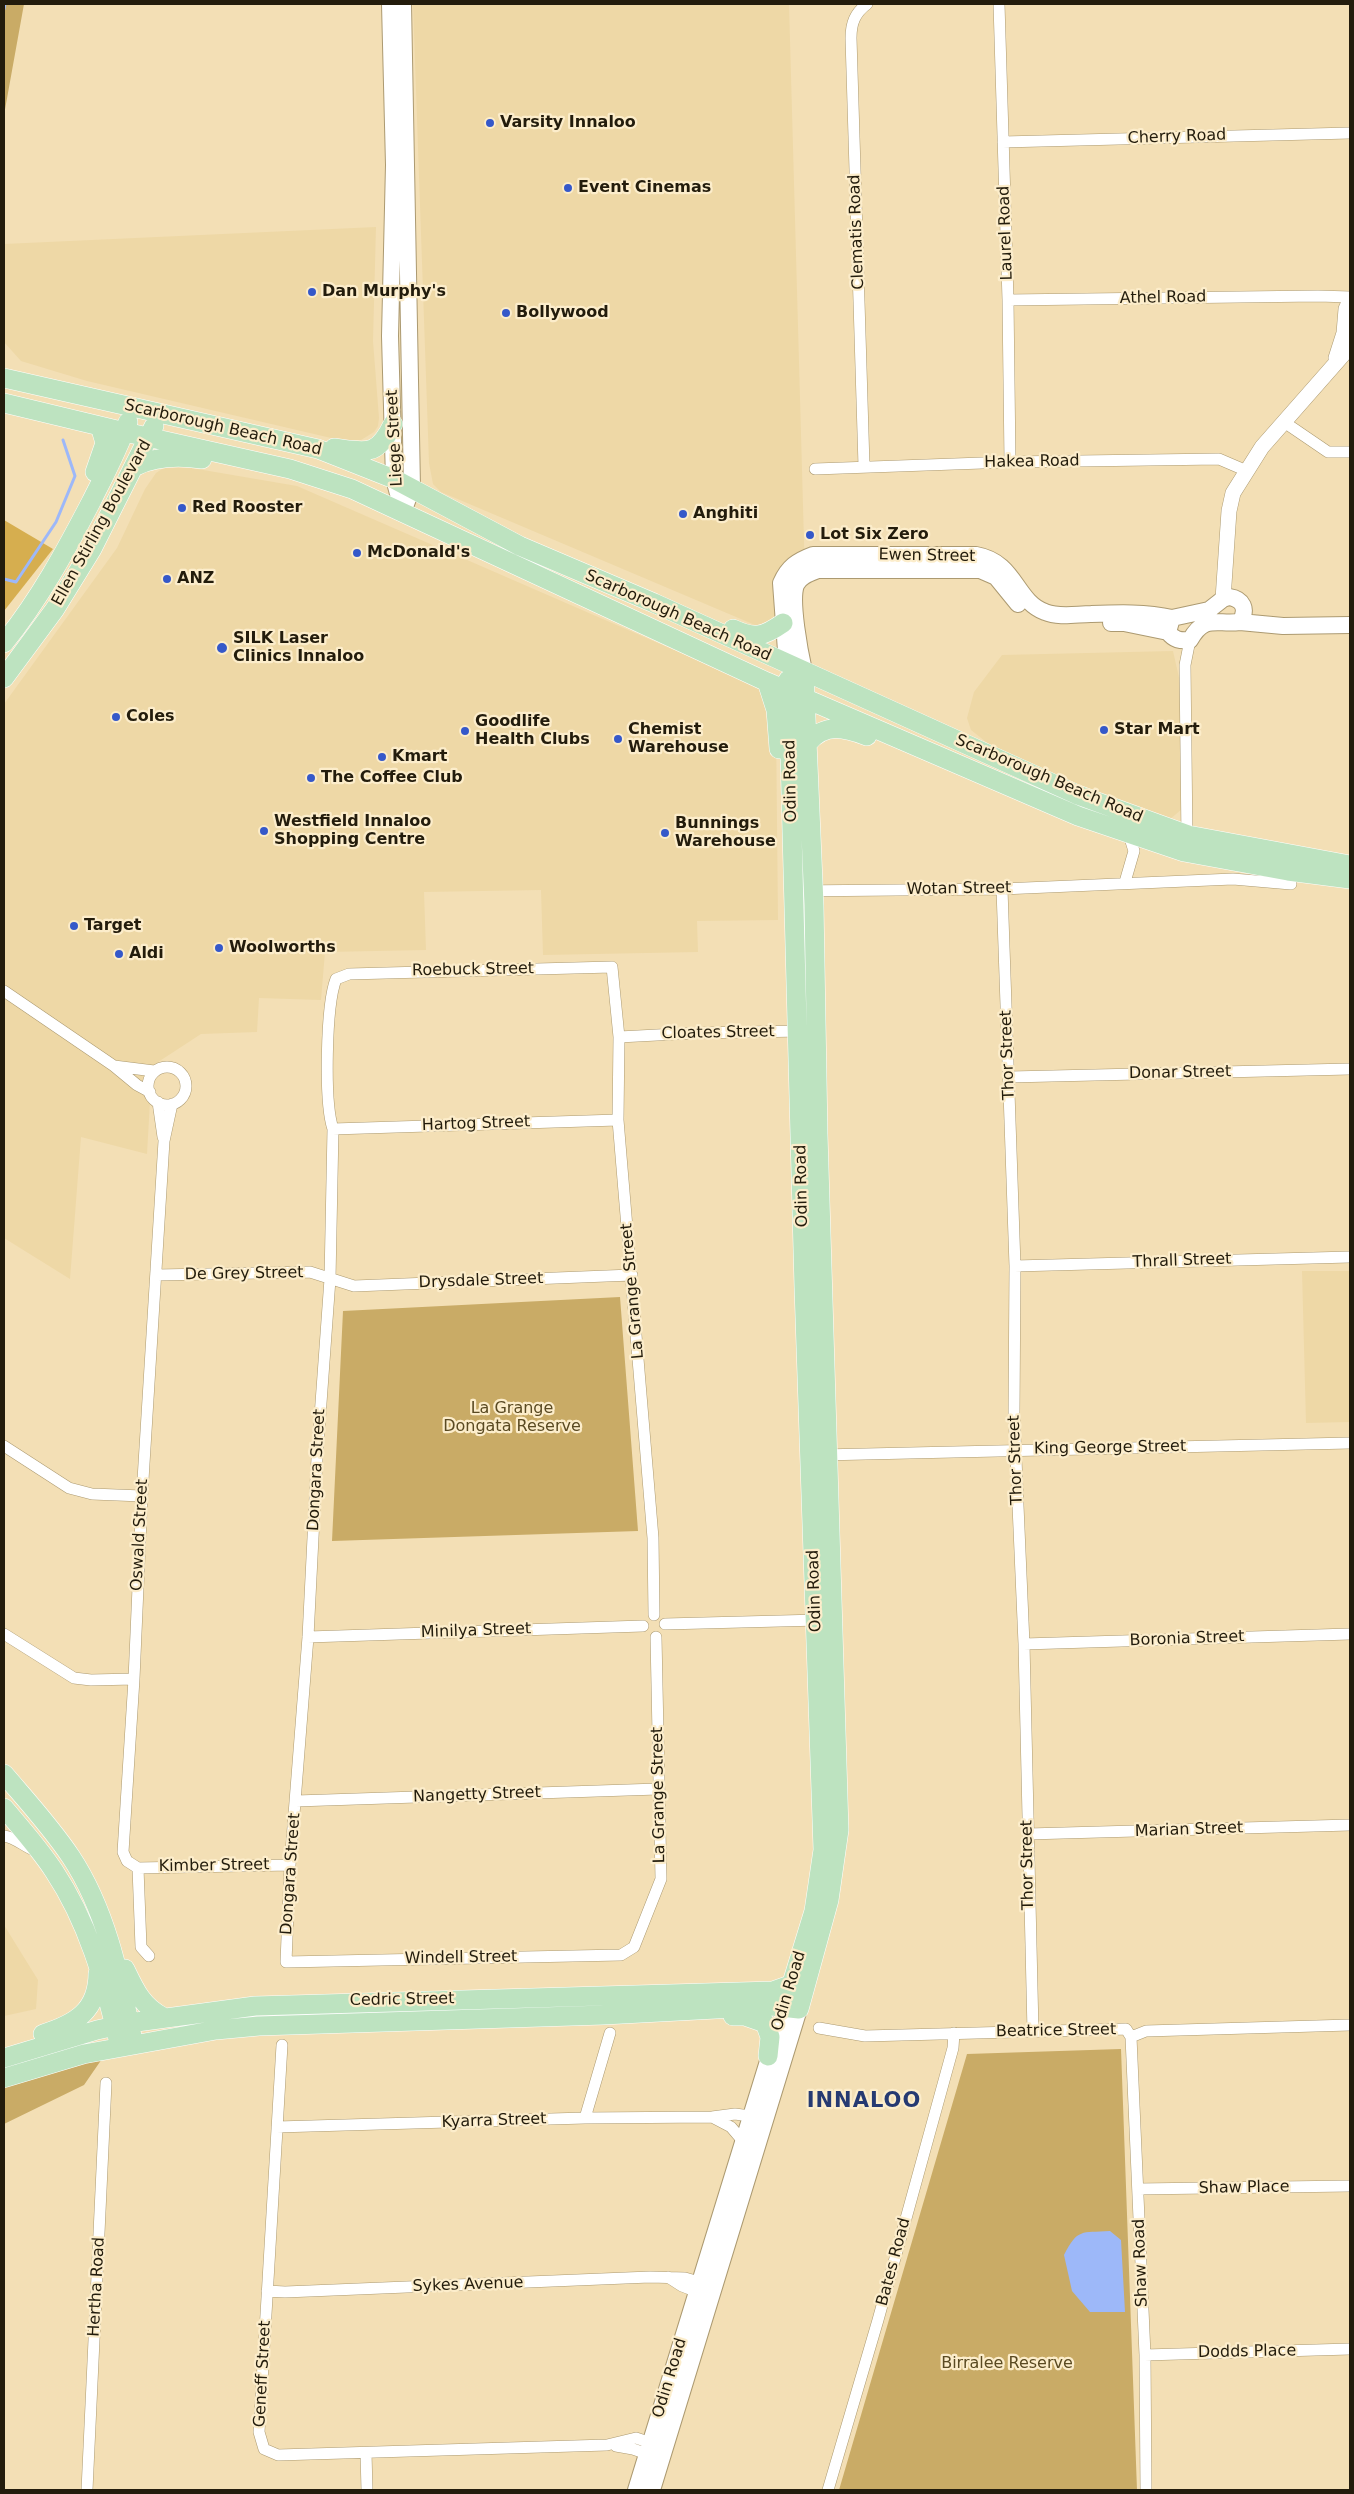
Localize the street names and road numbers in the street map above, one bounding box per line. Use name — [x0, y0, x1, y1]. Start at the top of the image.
street label: Cherry Road — [1127, 126, 1227, 148]
street label: Clematis Road — [845, 174, 869, 290]
street label: Laurel Road — [995, 185, 1017, 281]
street label: Athel Road — [1120, 288, 1206, 308]
street label: Liege Street — [383, 389, 407, 487]
street label: Scarborough Beach Road — [123, 396, 323, 460]
street label: Ellen Stirling Boulevard — [48, 437, 156, 609]
street label: Hakea Road — [984, 452, 1080, 472]
street label: Ewen Street — [878, 546, 976, 566]
street label: Scarborough Beach Road — [582, 566, 774, 666]
street label: Scarborough Beach Road — [952, 731, 1146, 827]
street label: Odin Road — [781, 740, 801, 822]
street label: Wotan Street — [907, 878, 1011, 900]
street label: Roebuck Street — [412, 959, 534, 981]
street label: Thor Street — [997, 1010, 1019, 1100]
street label: Cloates Street — [661, 1022, 775, 1044]
street label: Donar Street — [1129, 1063, 1231, 1083]
street label: Hartog Street — [422, 1113, 530, 1135]
street label: Odin Road — [792, 1145, 812, 1227]
street label: La Grange Street — [617, 1222, 649, 1360]
street label: Thrall Street — [1132, 1250, 1232, 1272]
street label: De Grey Street — [184, 1263, 304, 1285]
street label: Drysdale Street — [418, 1269, 544, 1293]
street label: Dongara Street — [304, 1408, 330, 1532]
street label: Thor Street — [1005, 1415, 1027, 1505]
street label: King George Street — [1034, 1437, 1186, 1459]
street label: Oswald Street — [127, 1479, 153, 1591]
street label: Odin Road — [804, 1549, 826, 1633]
street label: Minilya Street — [421, 1619, 531, 1643]
street label: Boronia Street — [1129, 1627, 1245, 1651]
street label: La Grange Street — [648, 1727, 670, 1863]
street label: Nangetty Street — [413, 1783, 541, 1807]
street label: Dongara Street — [277, 1812, 305, 1936]
street label: Marian Street — [1135, 1819, 1243, 1841]
street label: Thor Street — [1018, 1820, 1038, 1910]
street label: Kimber Street — [158, 1855, 270, 1877]
street label: Windell Street — [405, 1947, 517, 1969]
street label: Odin Road — [768, 1949, 810, 2033]
street label: Cedric Street — [349, 1989, 455, 2011]
street label: Beatrice Street — [996, 2020, 1116, 2042]
street label: Kyarra Street — [441, 2110, 547, 2132]
street label: Shaw Place — [1198, 2178, 1290, 2198]
street label: Bates Road — [873, 2216, 915, 2308]
street label: Shaw Road — [1130, 2218, 1152, 2308]
street label: Hertha Road — [85, 2237, 109, 2337]
street label: Sykes Avenue — [412, 2273, 524, 2297]
street label: Geneff Street — [251, 2320, 275, 2428]
street label: Odin Road — [649, 2336, 691, 2420]
street label: Dodds Place — [1198, 2342, 1296, 2362]

